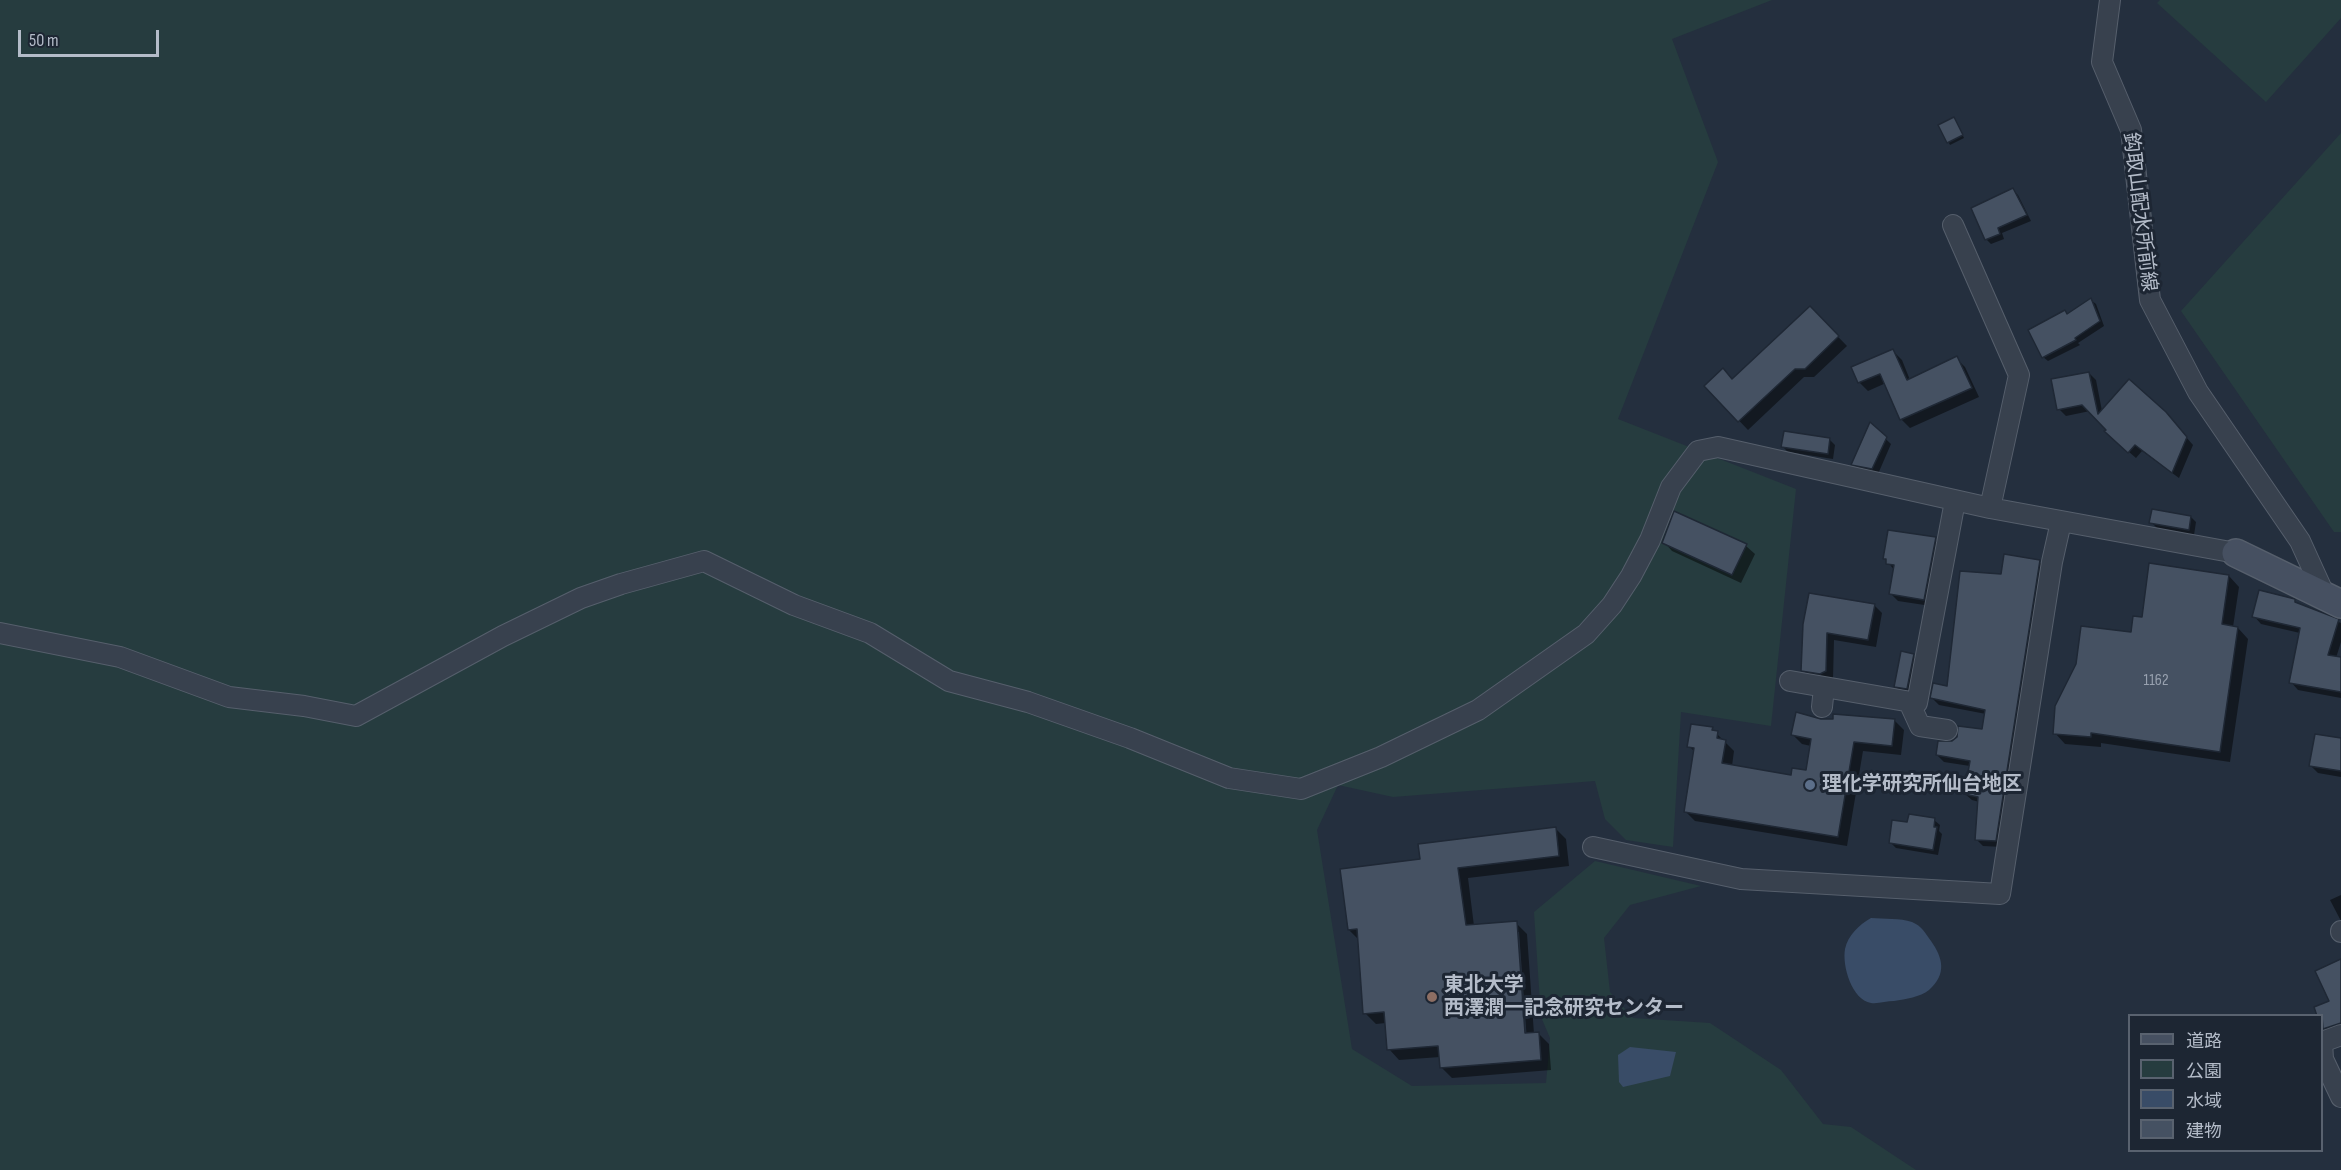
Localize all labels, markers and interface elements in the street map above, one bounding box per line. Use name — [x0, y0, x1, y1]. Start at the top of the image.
scale bar — [21, 18, 162, 56]
text: 50 m — [29, 30, 59, 51]
street label: 鈎取山配水所前線 — [2117, 131, 2161, 293]
house number: 1162 — [2144, 671, 2168, 691]
place label: 理化学研究所仙台地区 — [1822, 773, 2022, 797]
marker: 理化学研究所仙台地区 — [1803, 778, 1817, 792]
place label: 東北大学 西澤潤一記念研究センター — [1444, 974, 1684, 1021]
marker: 東北大学 西澤潤一記念研究センター — [1425, 990, 1439, 1004]
legend — [2128, 1014, 2323, 1152]
text: 道路 — [2186, 1031, 2222, 1052]
text: 公園 — [2186, 1061, 2222, 1082]
text: 水域 — [2186, 1091, 2222, 1112]
text: 建物 — [2186, 1121, 2222, 1142]

